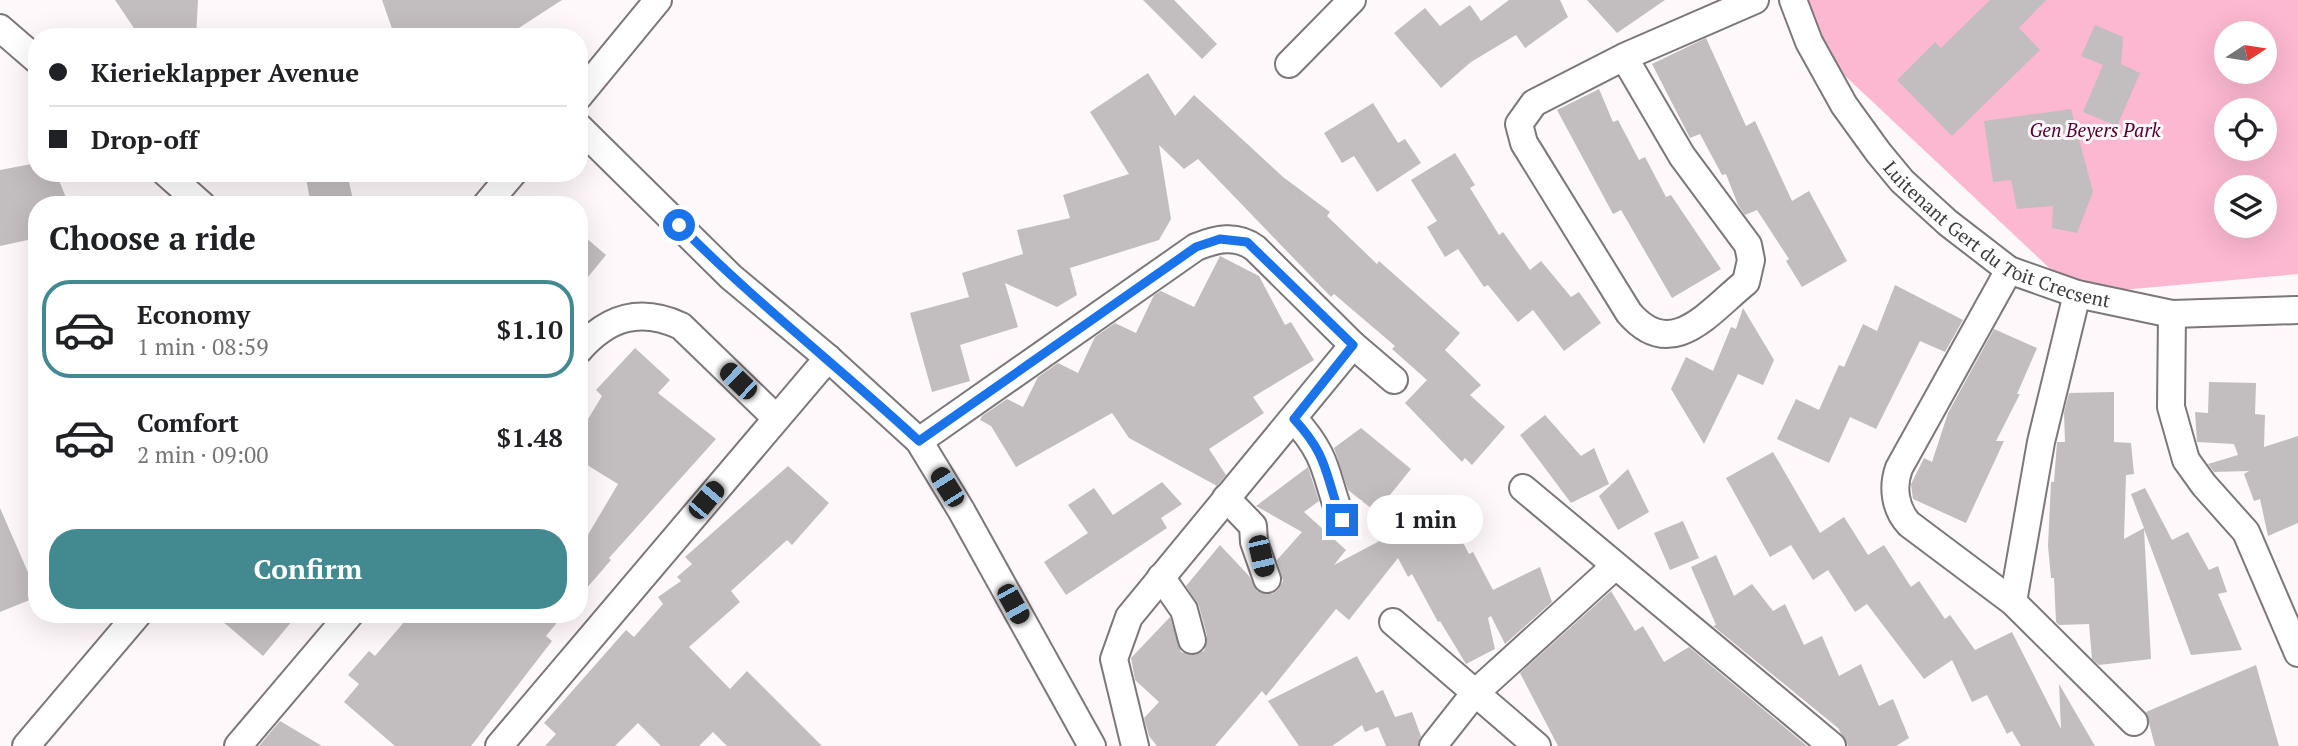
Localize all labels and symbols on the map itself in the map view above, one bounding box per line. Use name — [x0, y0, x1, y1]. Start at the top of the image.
north arrow — [2214, 21, 2277, 84]
park label: Gen Beyers Park — [2029, 117, 2161, 142]
street label: Luitenant Gert du Toit Crecsent — [1878, 155, 2113, 313]
route start — [663, 209, 695, 241]
car — [716, 359, 761, 403]
car — [927, 464, 968, 510]
car — [685, 477, 728, 523]
callout: 1 min — [1366, 496, 1482, 544]
route end — [1326, 504, 1358, 536]
car — [1247, 533, 1276, 579]
car — [994, 581, 1033, 627]

